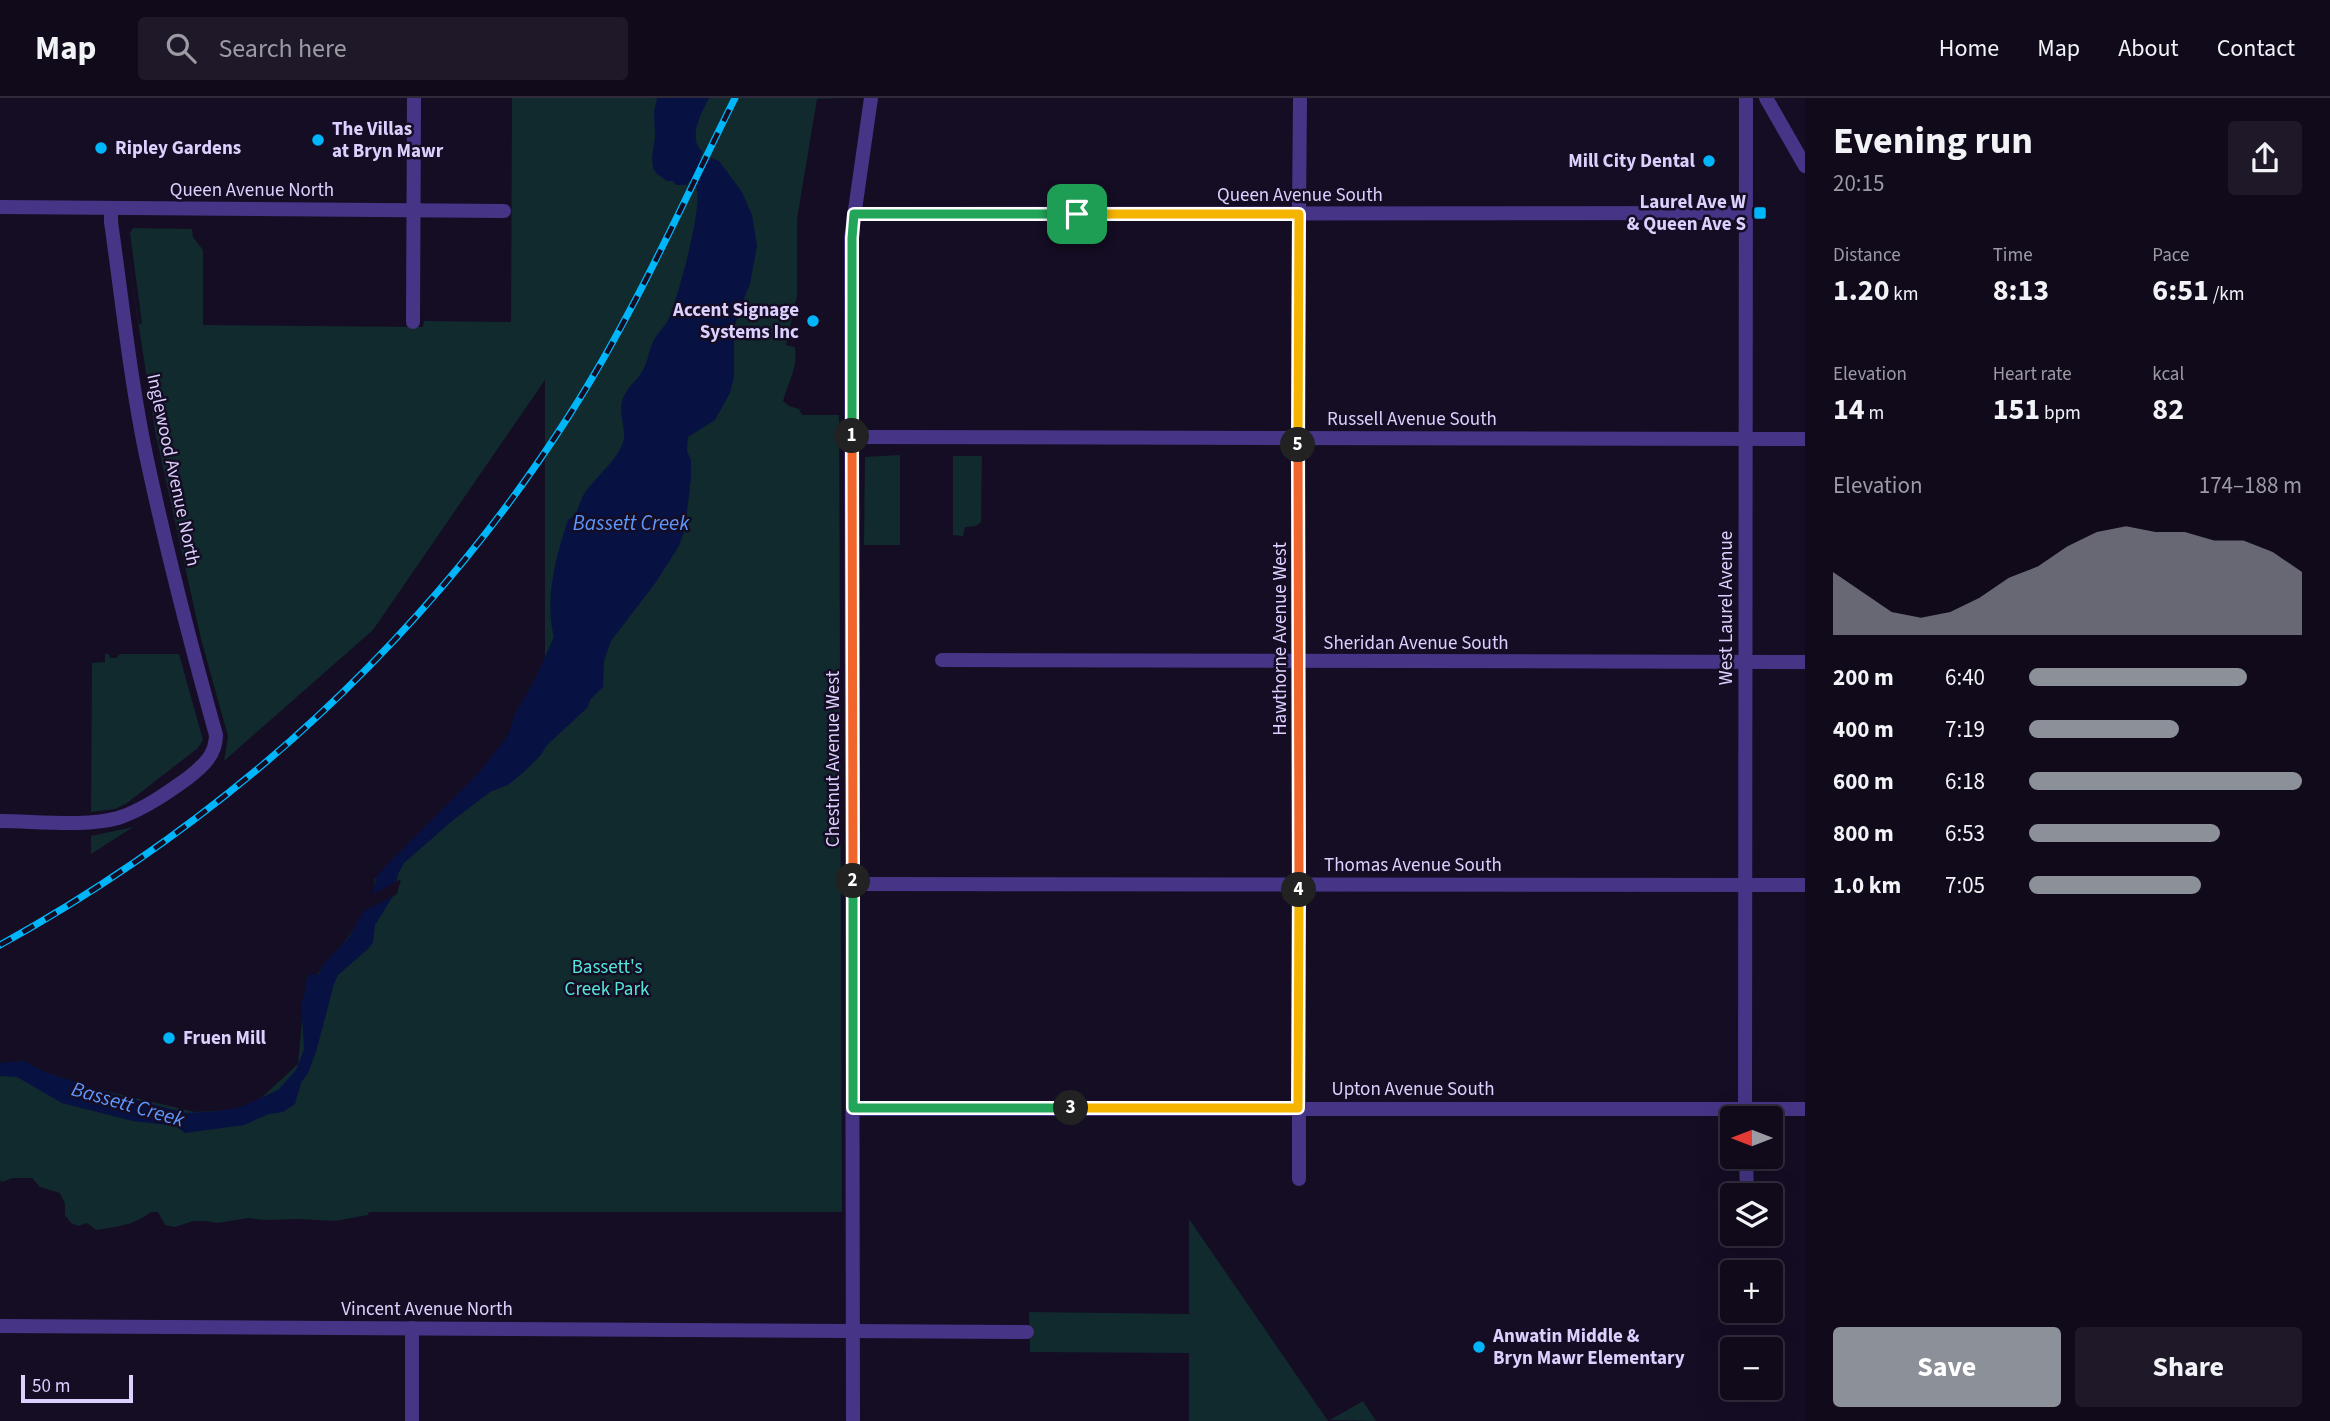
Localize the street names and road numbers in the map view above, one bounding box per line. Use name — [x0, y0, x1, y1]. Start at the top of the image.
street label: Queen Avenue North — [170, 177, 334, 204]
street label: Queen Avenue South — [1217, 182, 1383, 209]
street label: Inglewood Avenue North — [139, 371, 207, 569]
street label: Russell Avenue South — [1327, 406, 1497, 433]
street label: West Laurel Avenue — [1713, 531, 1740, 685]
street label: Hawthorne Avenue West — [1267, 542, 1294, 736]
street label: Sheridan Avenue South — [1323, 630, 1509, 657]
street label: Chestnut Avenue West — [820, 670, 847, 847]
street label: Thomas Avenue South — [1324, 852, 1502, 879]
street label: Upton Avenue South — [1331, 1076, 1495, 1103]
street label: Vincent Avenue North — [341, 1296, 513, 1323]

